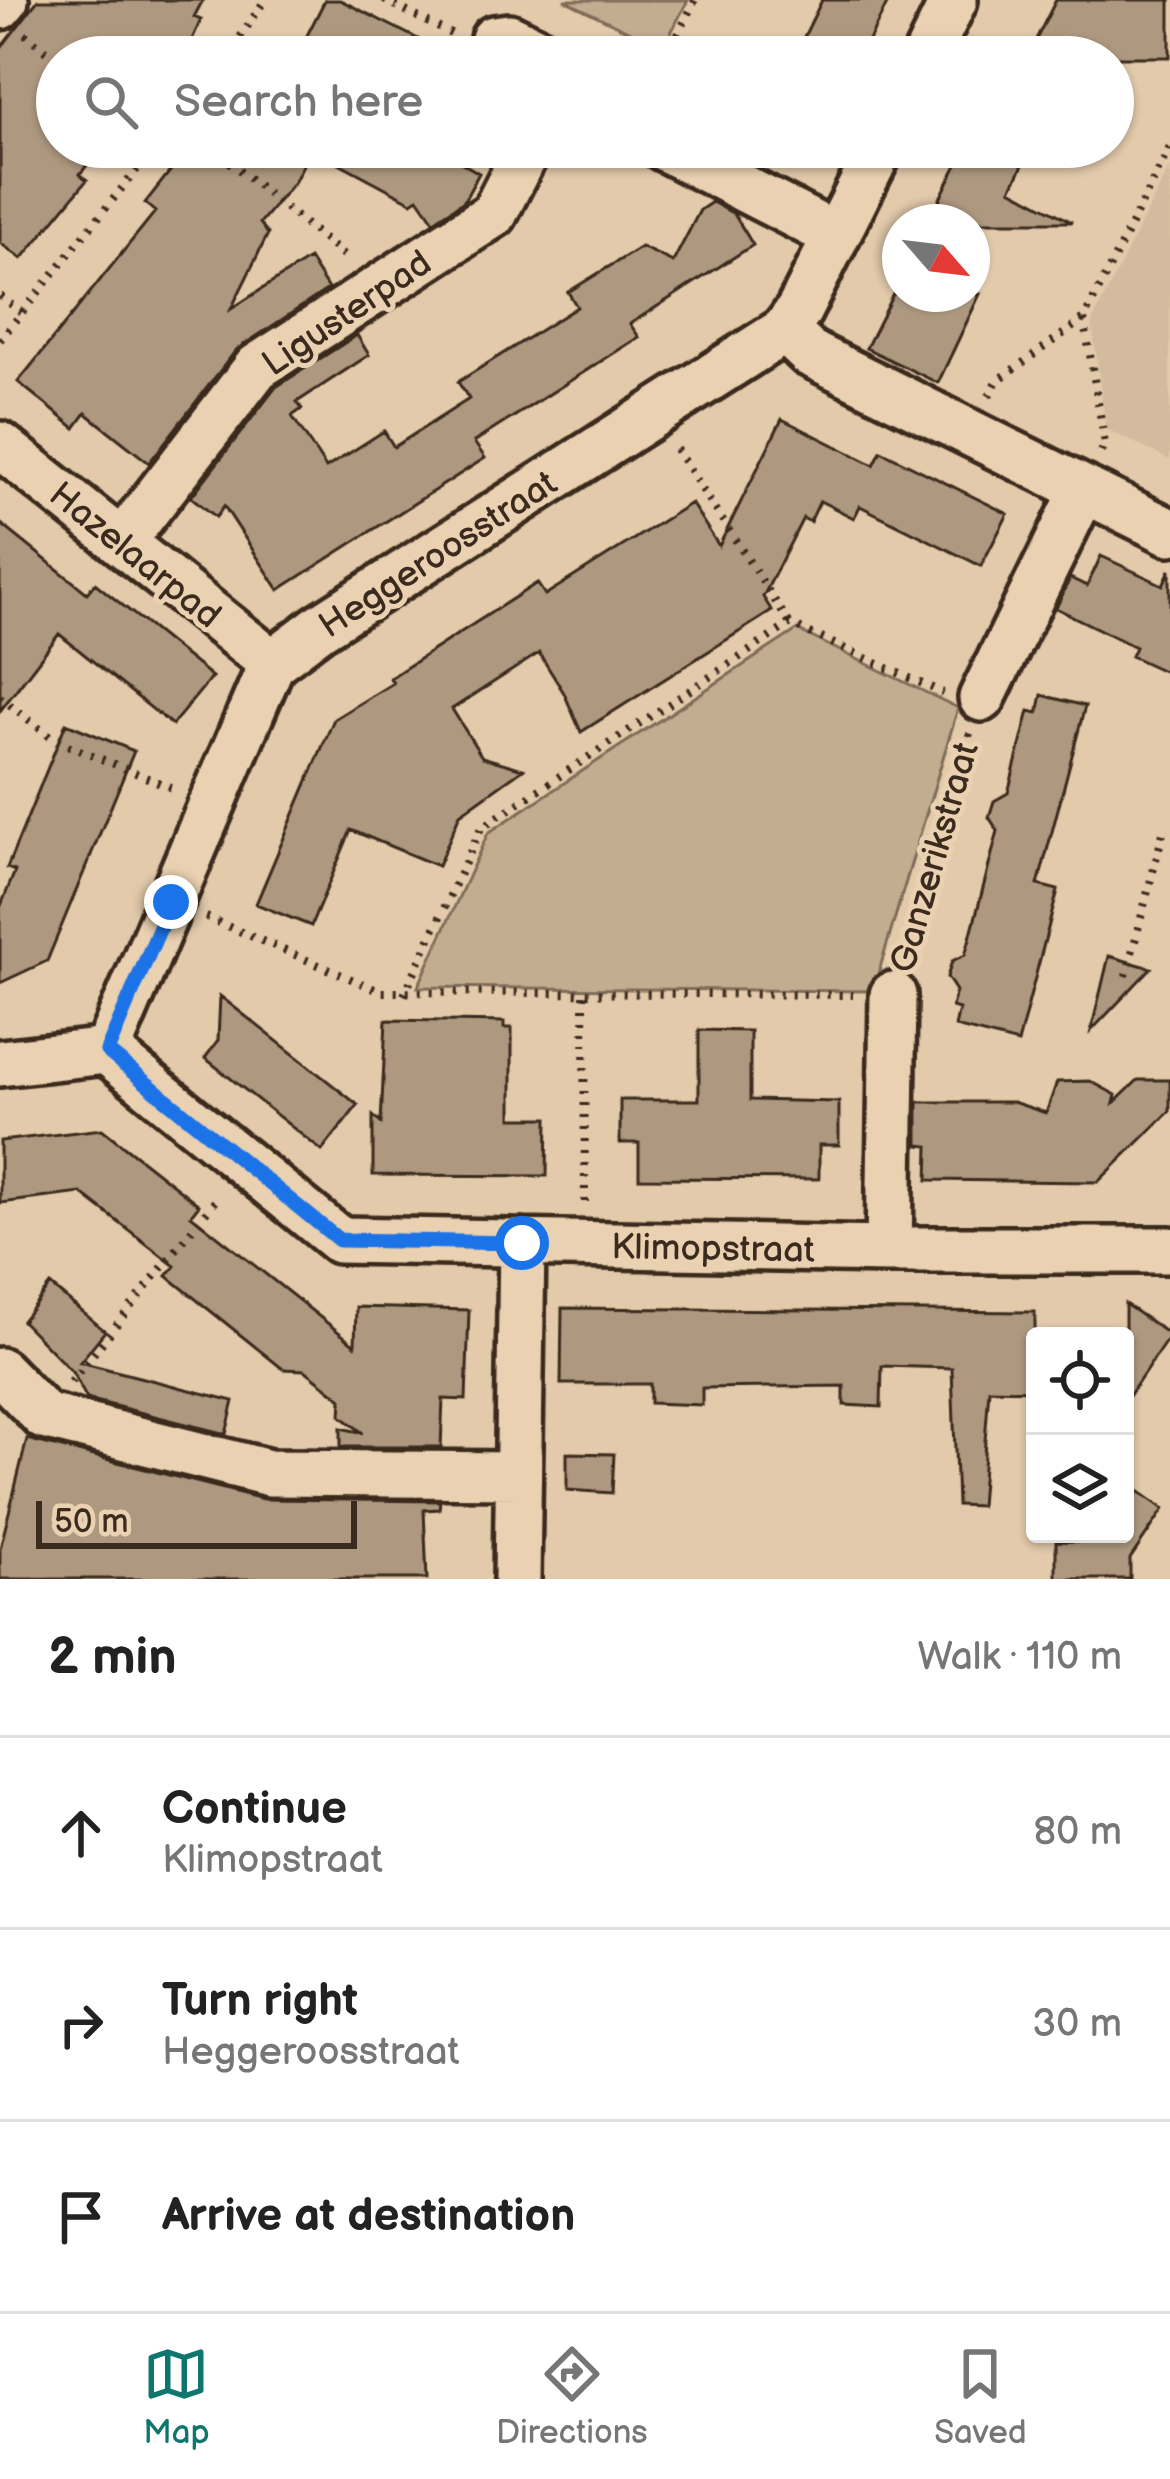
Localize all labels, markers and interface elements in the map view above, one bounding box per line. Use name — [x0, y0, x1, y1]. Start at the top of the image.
search box — [36, 36, 1134, 168]
icon: search — [78, 69, 144, 135]
text: Search here — [174, 75, 423, 130]
north arrow — [882, 204, 990, 312]
street label: Ligusterpad — [255, 242, 440, 386]
street label: Heggeroosstraat — [311, 462, 565, 648]
street label: Hazelaarpad — [40, 474, 229, 638]
street label: Ganzerikstraat — [882, 738, 989, 978]
route end — [144, 875, 198, 929]
route start — [495, 1216, 549, 1270]
street label: Klimopstraat — [611, 1226, 815, 1273]
map controls — [1026, 1327, 1134, 1543]
button: locate — [1026, 1327, 1134, 1435]
button: layers — [1026, 1435, 1134, 1543]
scale bar — [36, 1495, 357, 1548]
text: 50 m — [54, 1502, 129, 1542]
text: 2 min — [48, 1627, 177, 1688]
text: Walk · 110 m — [917, 1634, 1122, 1681]
text: Continue — [162, 1782, 347, 1837]
icon: ahead — [48, 1800, 114, 1866]
text: 80 m — [1034, 1809, 1122, 1856]
text: Klimopstraat — [162, 1837, 383, 1884]
text: Turn right — [162, 1974, 358, 2029]
icon: right — [48, 1992, 114, 2058]
text: 30 m — [1032, 2001, 1122, 2048]
text: Heggeroosstraat — [162, 2029, 460, 2076]
icon: arrive — [48, 2184, 114, 2250]
text: Arrive at destination — [162, 2189, 575, 2244]
tab: Map — [143, 2341, 210, 2453]
tab: Directions — [496, 2341, 648, 2453]
tab: Saved — [934, 2341, 1027, 2453]

